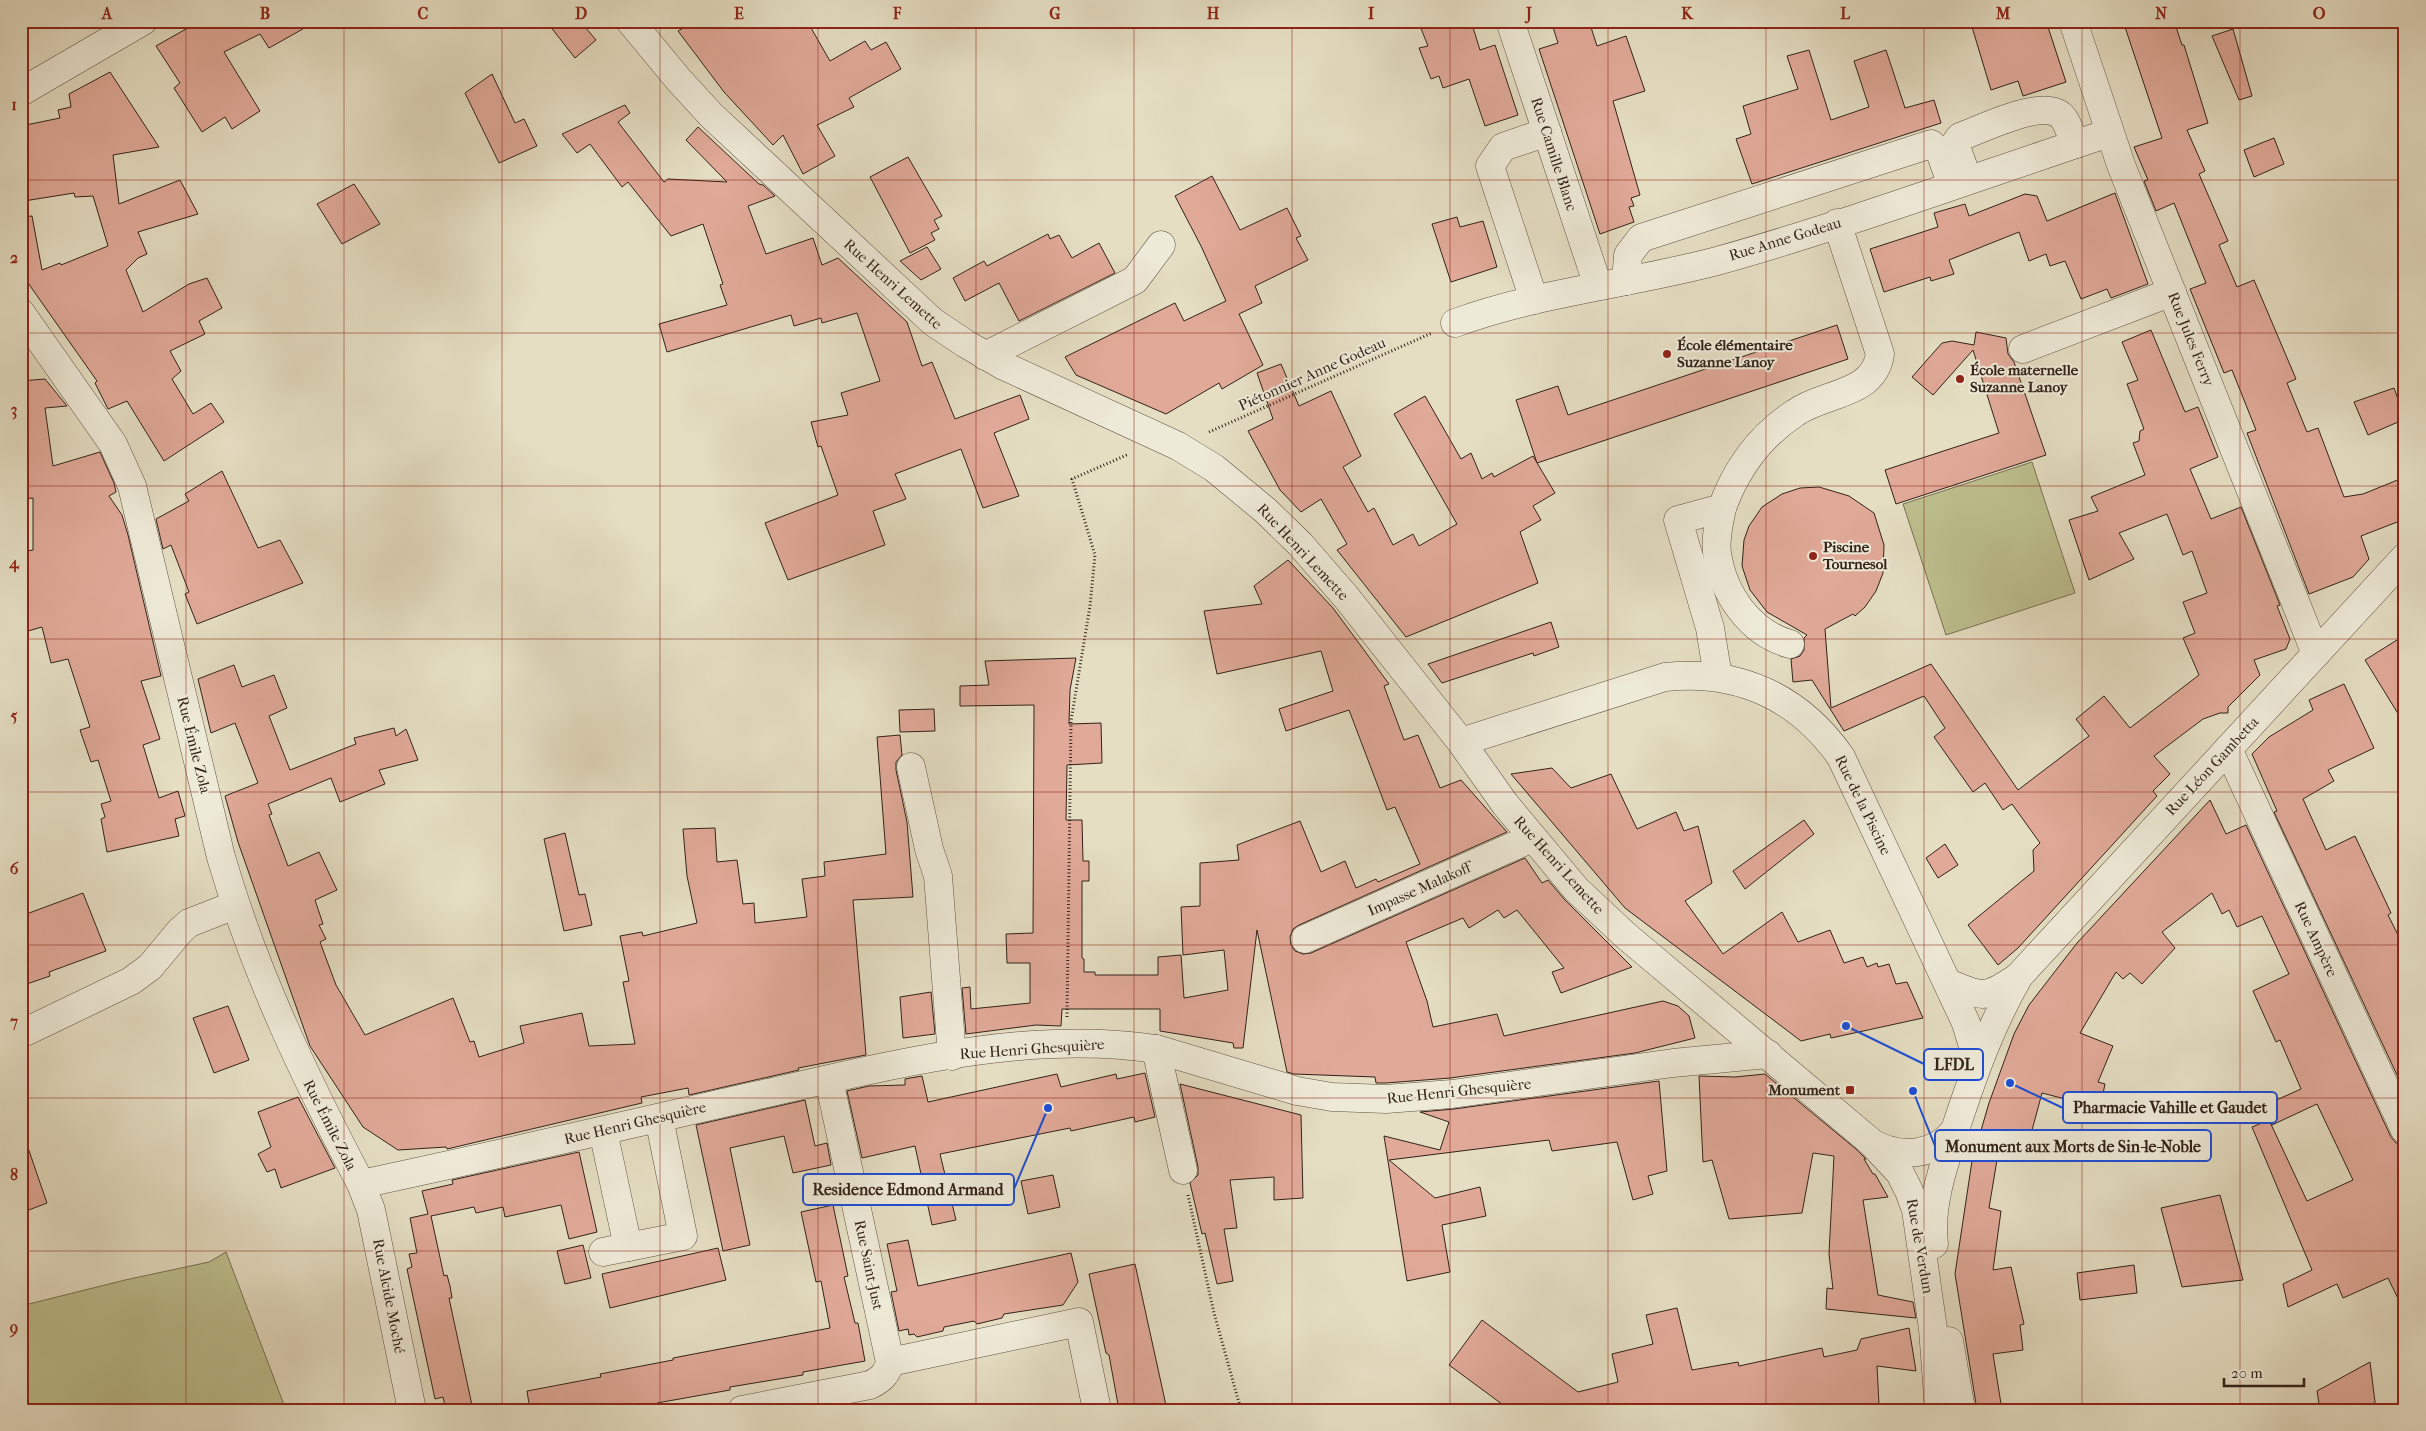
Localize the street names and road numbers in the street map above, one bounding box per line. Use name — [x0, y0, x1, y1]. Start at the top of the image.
street label: Rue Camille Blanc — [1527, 95, 1581, 214]
street label: Rue Anne Godeau — [1727, 213, 1844, 265]
street label: Rue Henri Lemette — [840, 235, 946, 333]
street label: Rue Jules Ferry — [2164, 289, 2218, 390]
street label: Piétonnier Anne Godeau — [1236, 333, 1389, 415]
street label: Rue Henri Lemette — [1253, 500, 1353, 605]
street label: Rue Émile Zola — [173, 695, 215, 796]
street label: Rue Léon Gambetta — [2162, 712, 2263, 819]
street label: Rue de la Piscine — [1831, 752, 1895, 858]
street label: Rue Henri Lemette — [1510, 812, 1608, 918]
street label: Impasse Malakoff — [1365, 857, 1476, 920]
street label: Rue Ampère — [2291, 898, 2342, 980]
street label: Rue Henri Ghesquière — [959, 1035, 1106, 1063]
street label: Rue Henri Ghesquière — [1386, 1074, 1533, 1108]
street label: Rue Émile Zola — [299, 1077, 361, 1174]
street label: Rue Henri Ghesquière — [562, 1098, 708, 1148]
street label: Rue de Verdun — [1903, 1197, 1937, 1295]
street label: Rue Saint-Just — [851, 1218, 887, 1312]
street label: Rue Alcide Moché — [369, 1237, 409, 1356]

